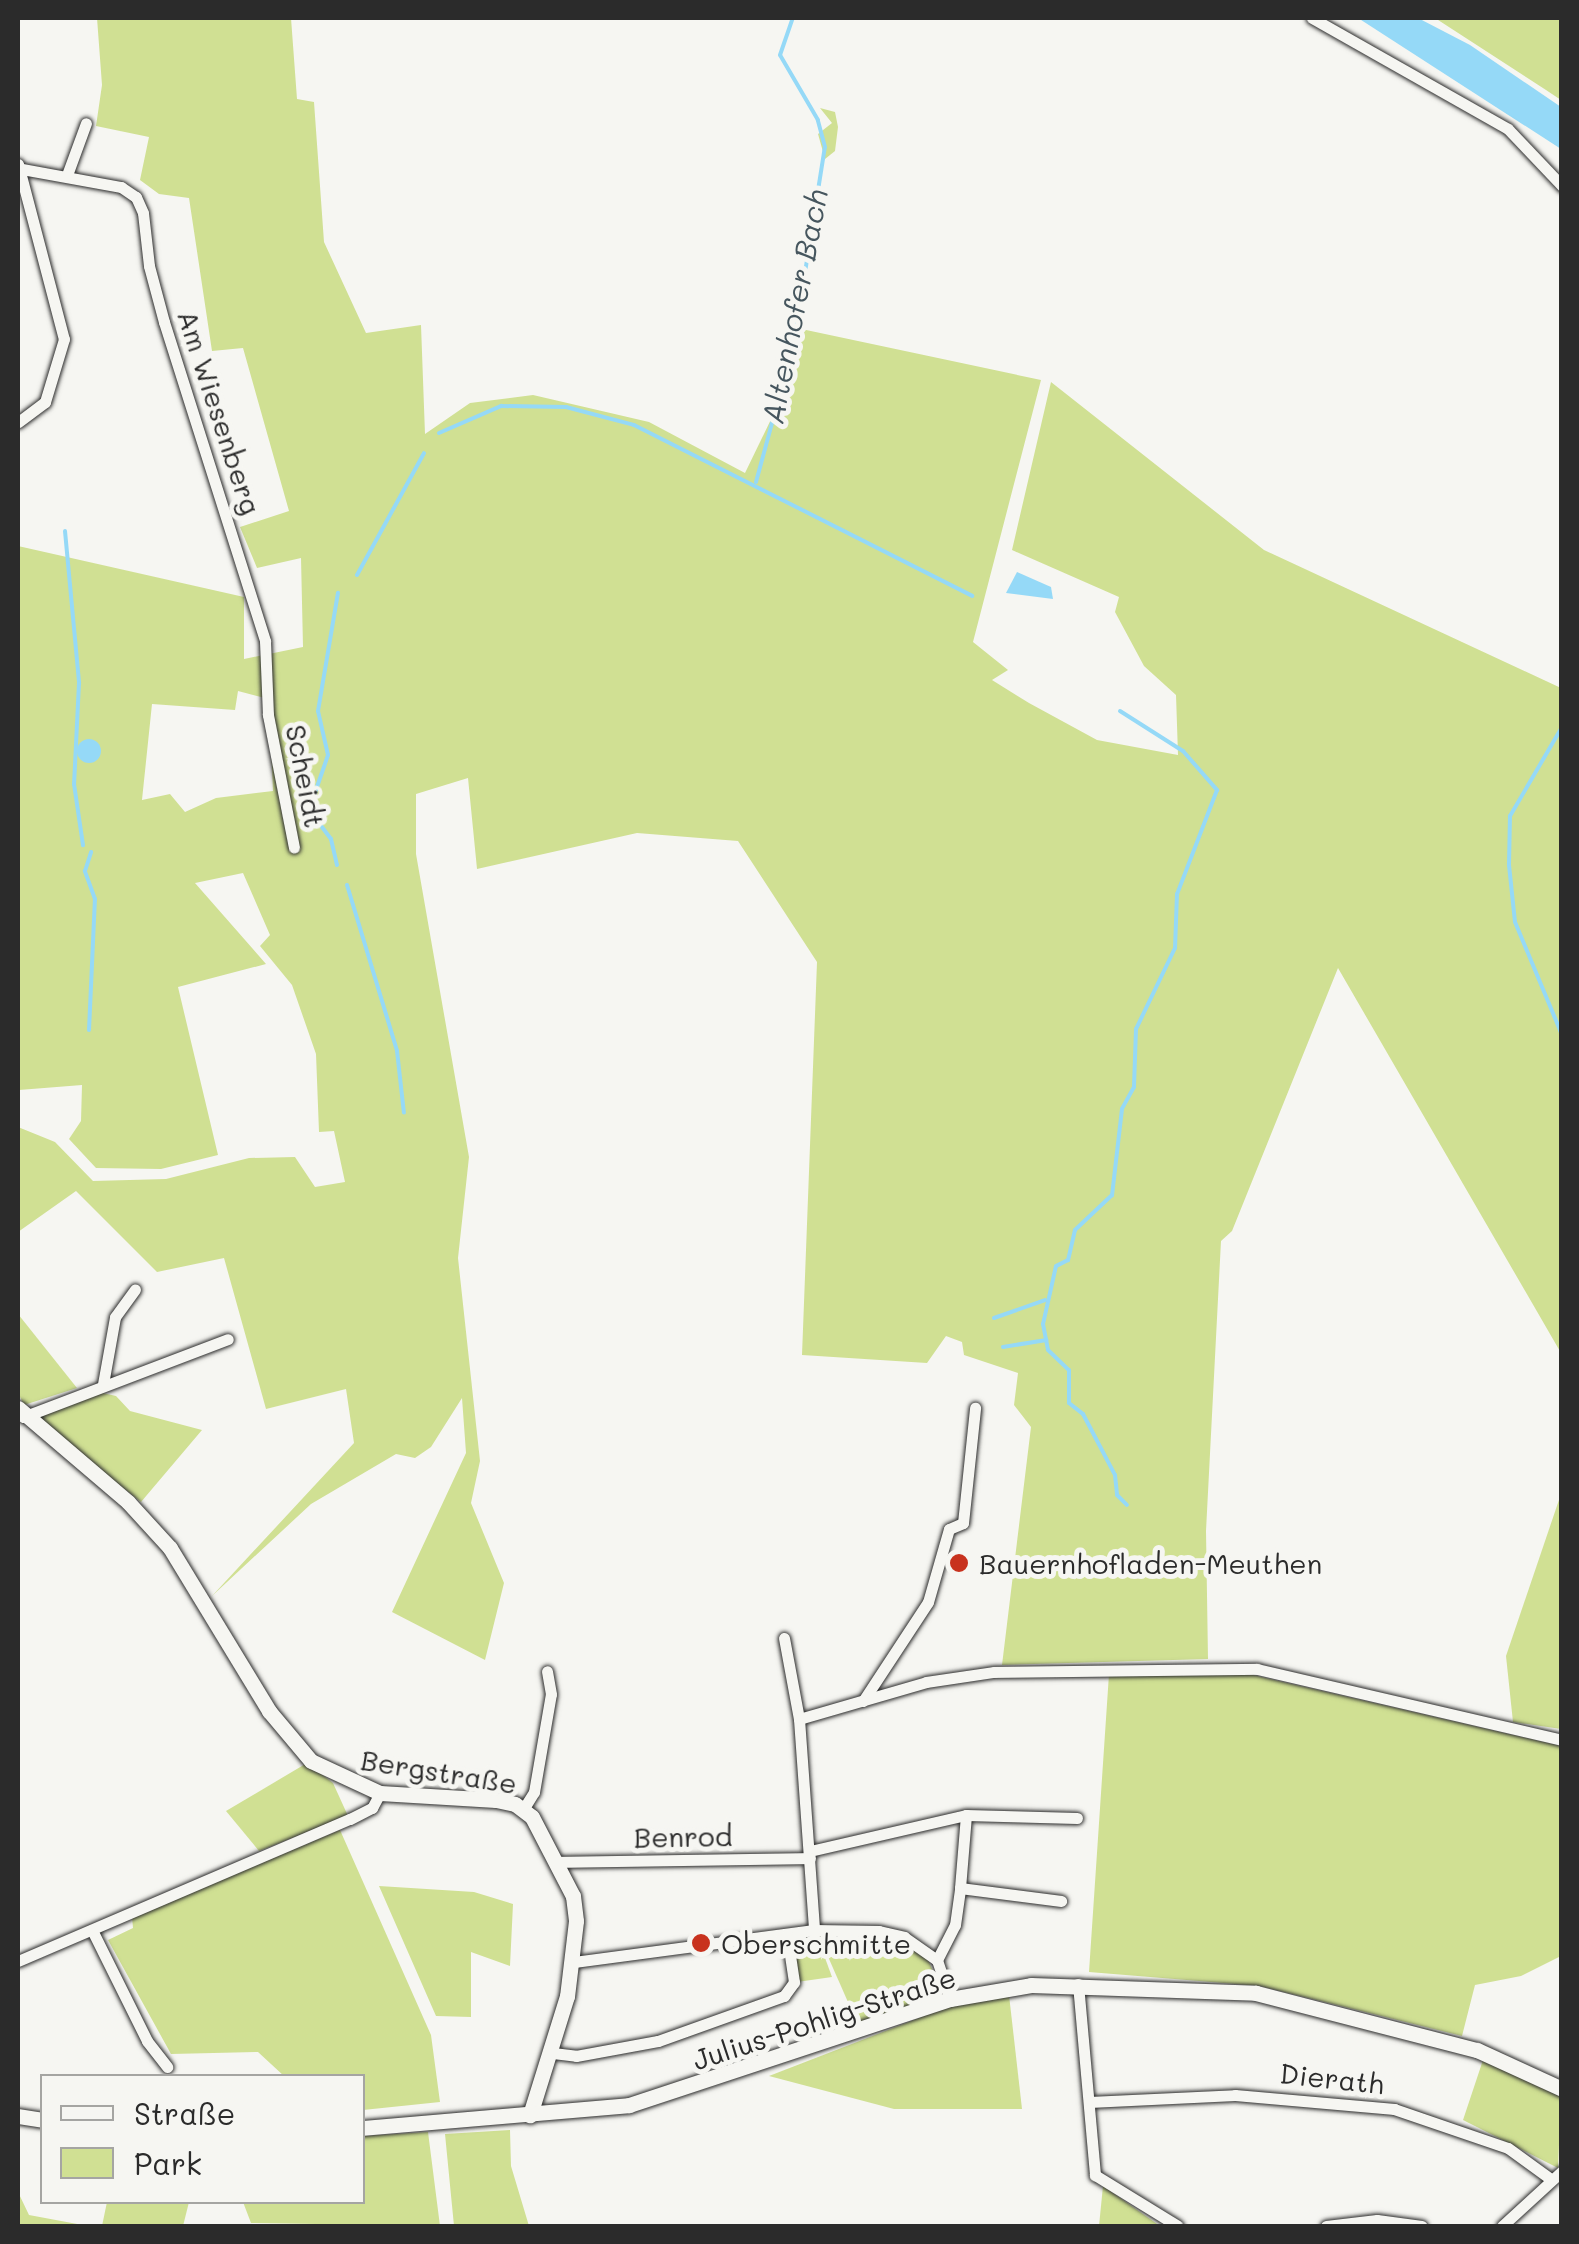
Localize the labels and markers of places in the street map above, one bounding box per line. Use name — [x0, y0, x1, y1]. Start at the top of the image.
place label: Bauernhofladen-Meuthen — [979, 1546, 1322, 1580]
marker: Bauernhofladen-Meuthen — [948, 1552, 970, 1574]
place label: Oberschmitte — [721, 1926, 911, 1960]
marker: Oberschmitte — [690, 1932, 712, 1954]

